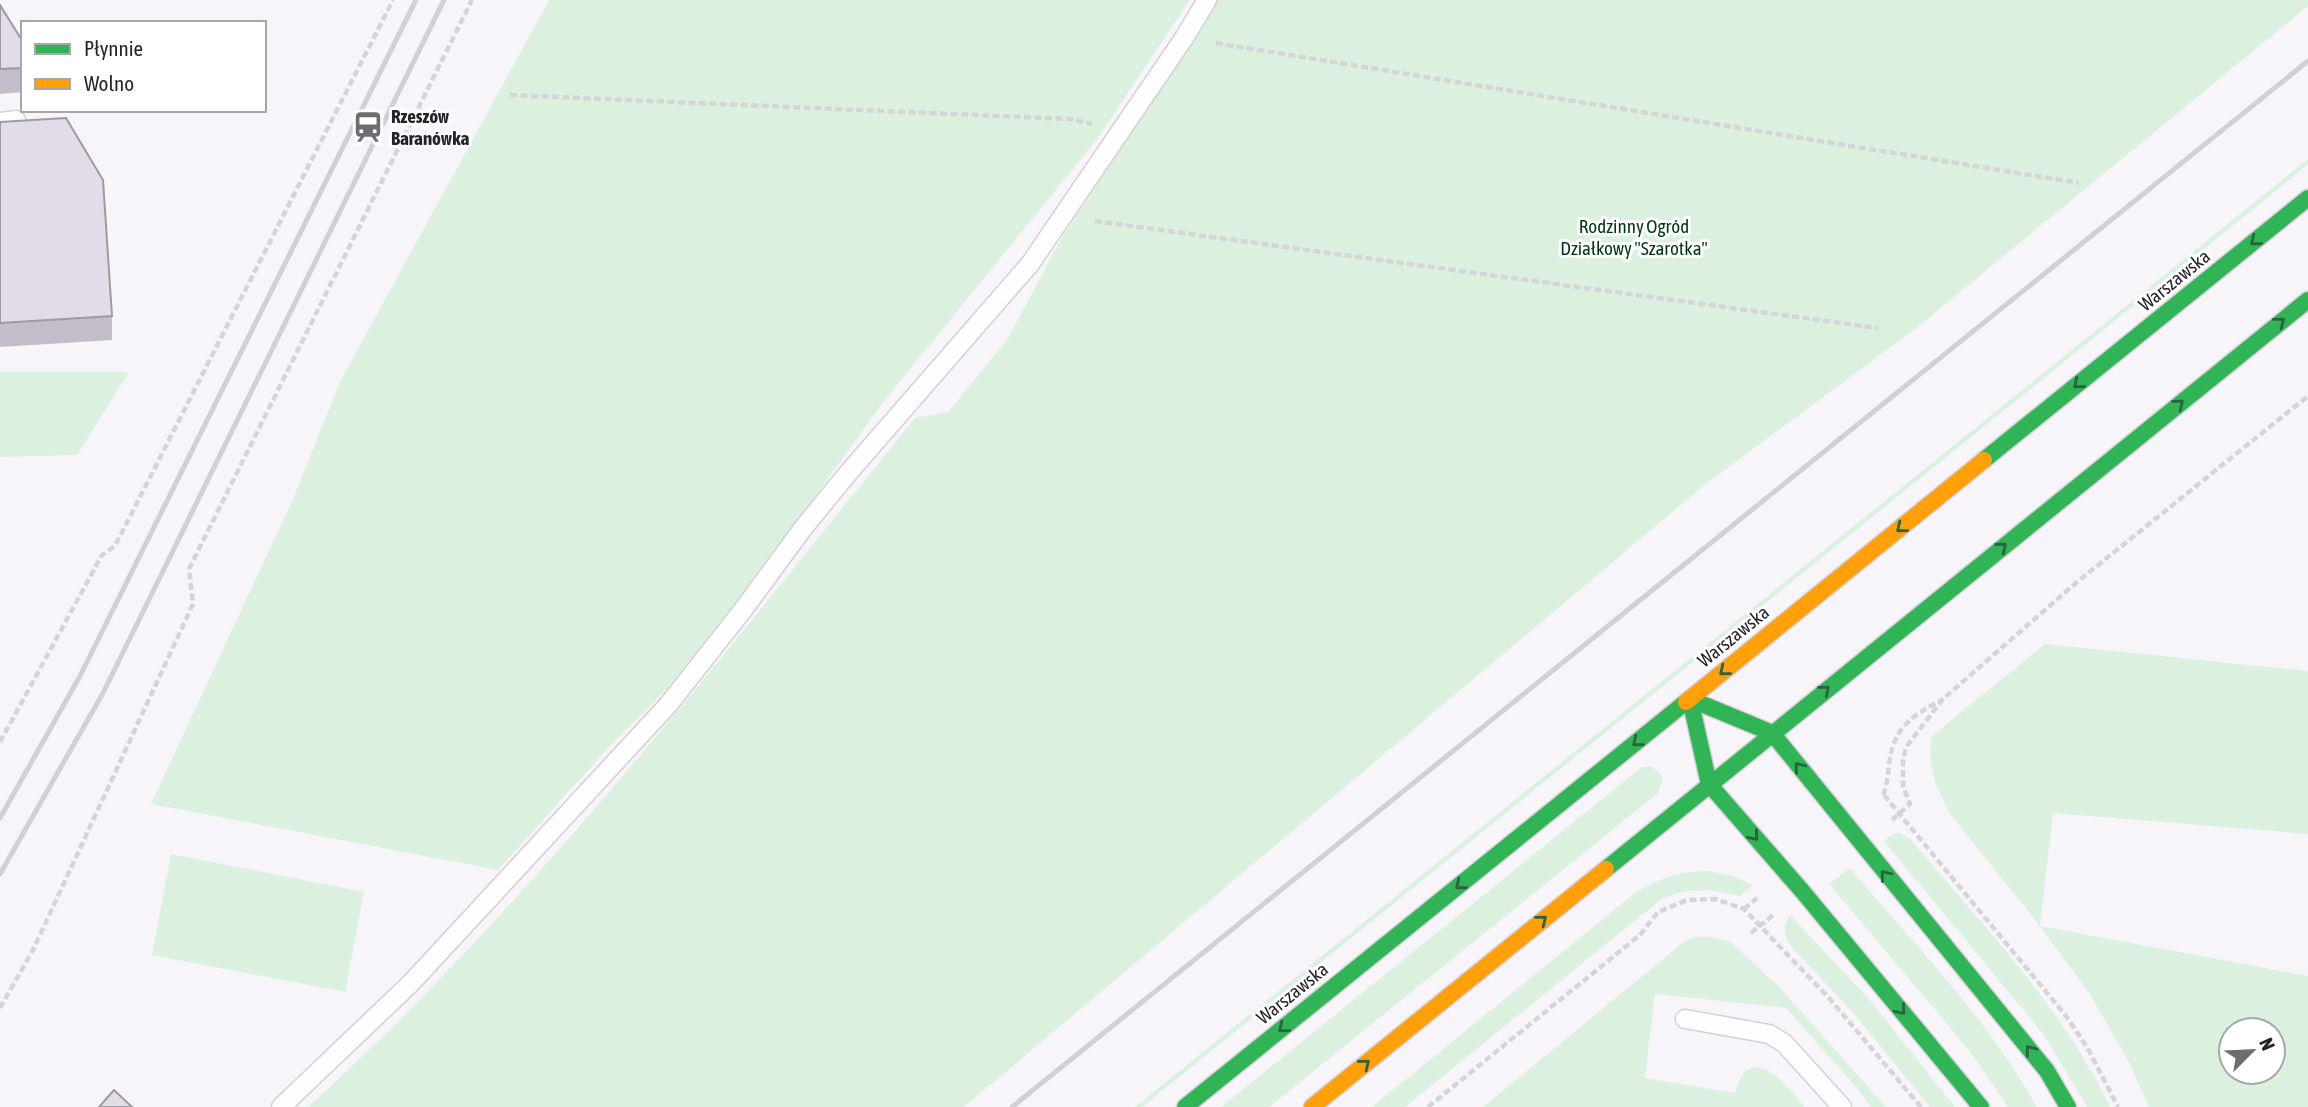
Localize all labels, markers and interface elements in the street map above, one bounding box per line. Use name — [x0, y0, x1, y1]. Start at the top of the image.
legend — [21, 21, 266, 112]
text: Płynnie — [84, 36, 143, 60]
text: Wolno — [84, 71, 134, 95]
place label: Rzeszów Baranówka — [391, 105, 470, 149]
station icon: Rzeszów Baranówka — [351, 110, 385, 144]
park label: Rodzinny Ogród Działkowy "Szarotka" — [1560, 215, 1708, 259]
one-way arrow — [2250, 233, 2262, 246]
street label: Warszawska — [2134, 245, 2214, 315]
one-way arrow — [2273, 318, 2285, 331]
one-way arrow — [2074, 376, 2086, 389]
one-way arrow — [2171, 400, 2184, 413]
one-way arrow — [1897, 519, 1909, 532]
one-way arrow — [1995, 543, 2007, 556]
street label: Warszawska — [1693, 601, 1773, 671]
one-way arrow — [1720, 662, 1732, 675]
one-way arrow — [1818, 686, 1830, 699]
one-way arrow — [1632, 733, 1644, 746]
one-way arrow — [1794, 762, 1807, 774]
one-way arrow — [1746, 828, 1758, 841]
one-way arrow — [1881, 870, 1894, 882]
one-way arrow — [1455, 876, 1467, 889]
one-way arrow — [1534, 916, 1546, 929]
street label: Warszawska — [1252, 958, 1332, 1028]
one-way arrow — [1893, 1001, 1905, 1014]
north arrow — [2217, 1016, 2287, 1086]
one-way arrow — [1278, 1019, 1290, 1032]
text: N — [2255, 1034, 2280, 1054]
one-way arrow — [2026, 1045, 2039, 1058]
one-way arrow — [1357, 1060, 1370, 1072]

